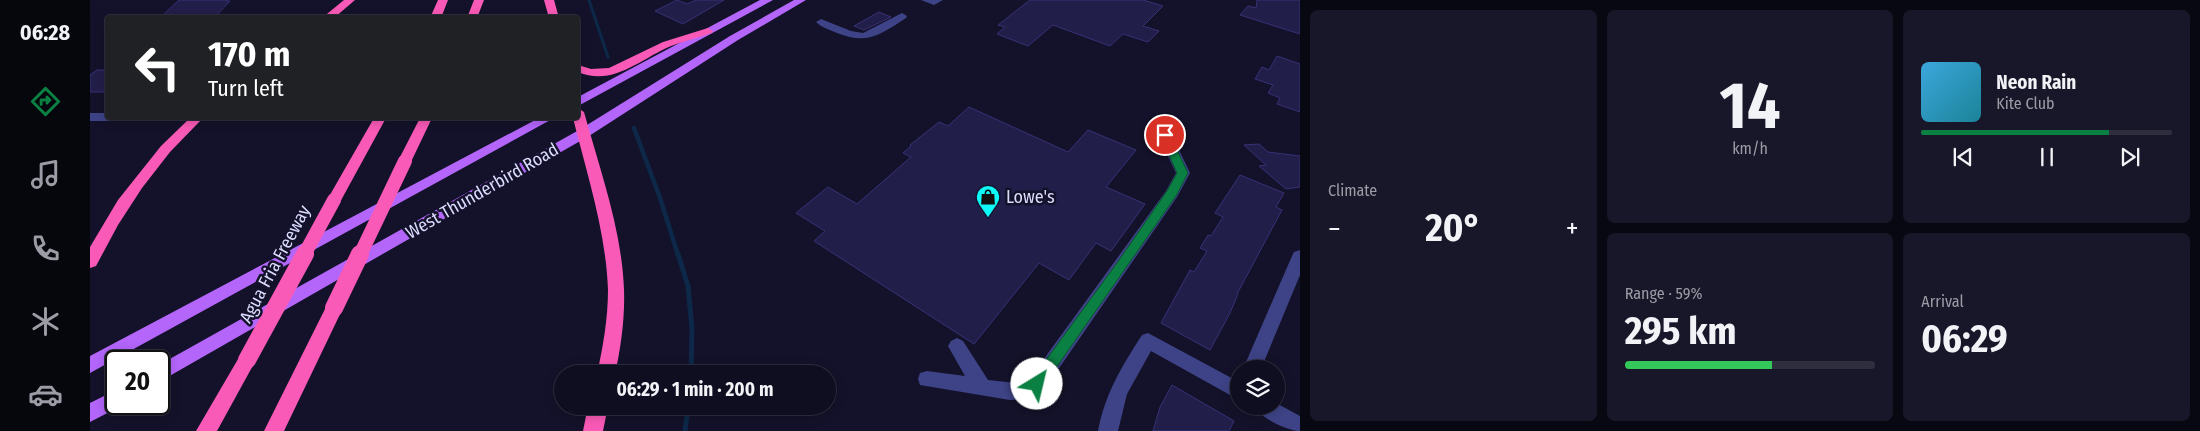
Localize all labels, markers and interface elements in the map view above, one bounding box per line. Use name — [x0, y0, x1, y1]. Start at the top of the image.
text: 06:28 — [20, 19, 70, 46]
text: 170 m — [208, 33, 291, 75]
icon: left — [125, 35, 190, 100]
text: 14 — [1720, 67, 1780, 145]
text: Neon Rain — [1996, 71, 2076, 94]
text: Turn left — [208, 75, 284, 102]
icon: directions — [28, 84, 63, 119]
text: Kite Club — [1996, 94, 2055, 113]
pin — [1144, 114, 1186, 156]
icon: arrive — [1151, 121, 1179, 149]
street label: West Thunderbird Road — [402, 138, 562, 244]
text: km/h — [1732, 139, 1768, 158]
icon: previous — [1949, 143, 1977, 171]
icon: pause — [2033, 143, 2061, 171]
icon: next — [2116, 143, 2144, 171]
icon: music — [28, 157, 63, 192]
text: Climate — [1328, 181, 1377, 200]
shop icon: Lowe's — [975, 184, 1001, 218]
place label: Lowe's — [1006, 186, 1055, 208]
street label: Agua Fria Freeway — [235, 201, 315, 327]
text: 20° — [1425, 205, 1481, 251]
text: − — [1328, 212, 1341, 245]
text: + — [1566, 212, 1579, 245]
icon: phone — [28, 231, 63, 266]
text: Range · 59% — [1625, 284, 1702, 303]
text: Arrival — [1921, 292, 1964, 311]
icon: climate — [28, 304, 63, 339]
text: 295 km — [1625, 308, 1737, 354]
text: 06:29 — [1921, 316, 2008, 362]
speed limit sign: 20 — [105, 350, 170, 415]
position arrow — [1010, 357, 1062, 409]
map controls — [1230, 360, 1285, 415]
button: layers — [1230, 360, 1285, 415]
icon: car — [28, 377, 63, 412]
text: 06:29 · 1 min · 200 m — [616, 378, 774, 401]

